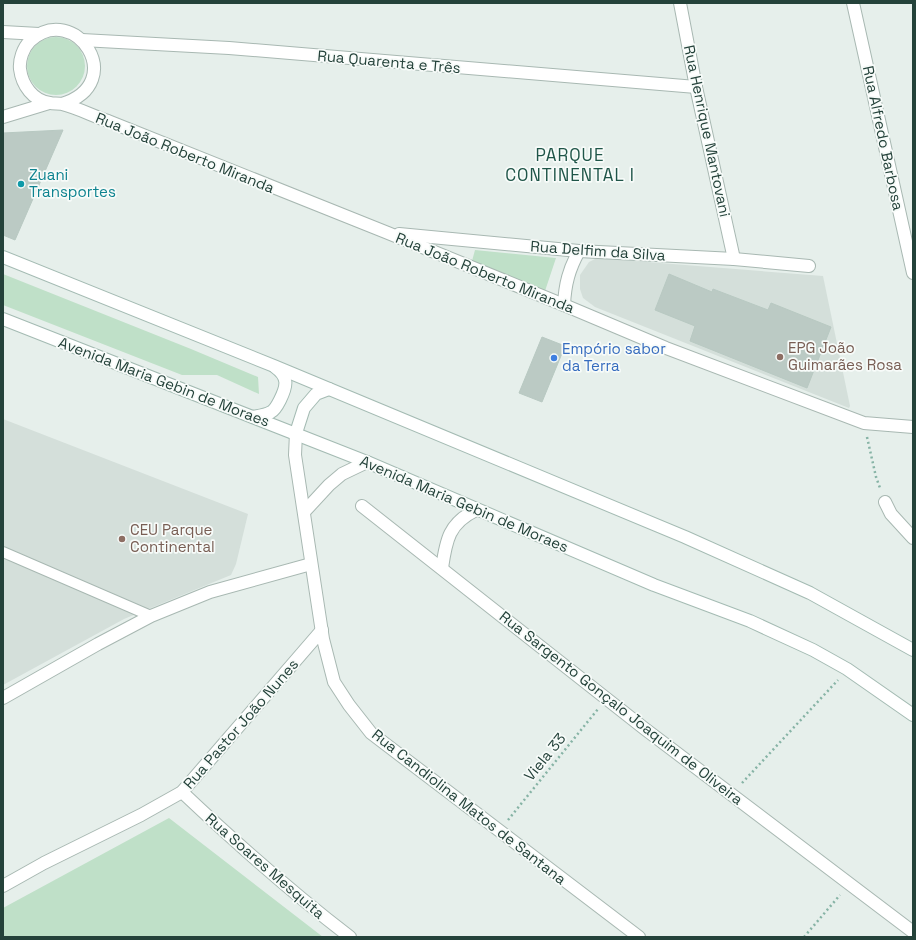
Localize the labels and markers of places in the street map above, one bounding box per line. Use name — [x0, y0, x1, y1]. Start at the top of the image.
place label: Zuani Transportes — [29, 165, 116, 201]
marker: Zuani Transportes — [16, 179, 26, 189]
place label: EPG João Guimarães Rosa — [788, 338, 902, 374]
place label: Empório sabor da Terra — [562, 339, 666, 375]
marker: EPG João Guimarães Rosa — [775, 352, 785, 362]
marker: Empório sabor da Terra — [549, 353, 559, 363]
place label: CEU Parque Continental — [130, 520, 215, 556]
marker: CEU Parque Continental — [117, 534, 127, 544]

